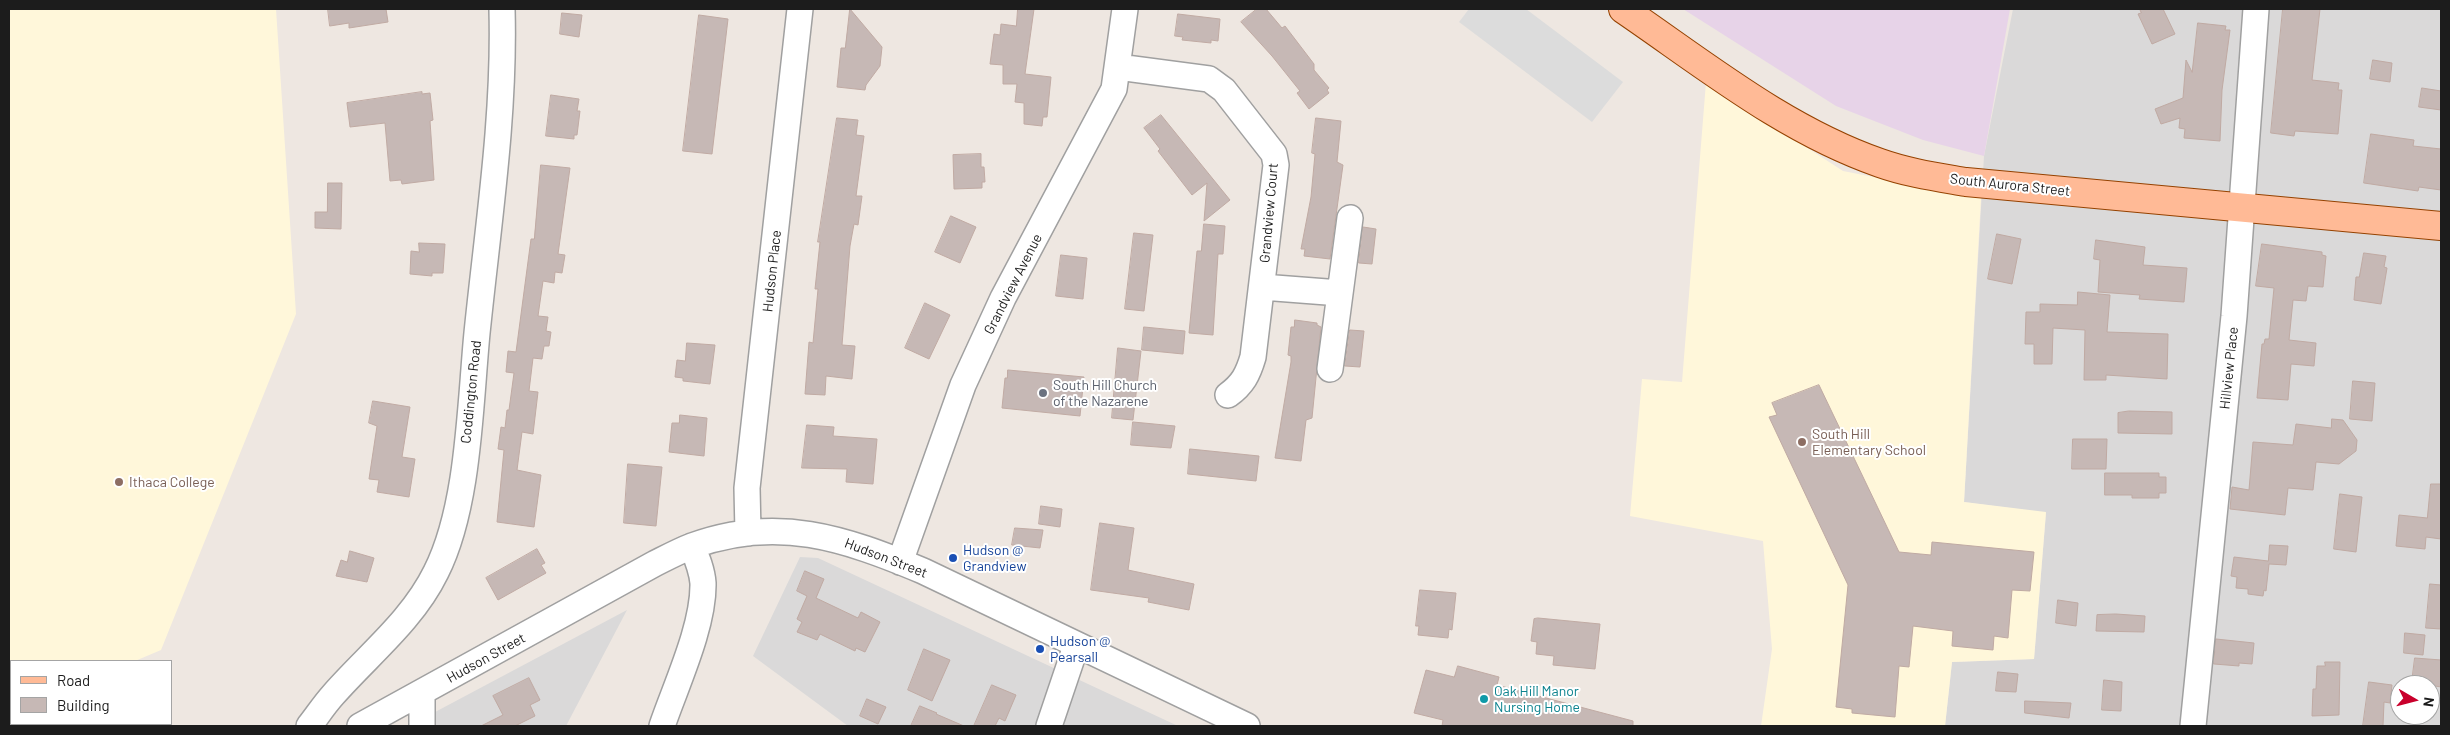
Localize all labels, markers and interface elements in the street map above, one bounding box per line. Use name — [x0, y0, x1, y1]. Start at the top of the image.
street label: Grandview Court — [1256, 162, 1282, 264]
street label: South Aurora Street — [1949, 170, 2071, 200]
street label: Hudson Place — [759, 229, 785, 313]
street label: Grandview Avenue — [980, 231, 1046, 337]
street label: Hillview Place — [2216, 326, 2242, 410]
street label: Coddington Road — [457, 339, 485, 445]
place label: South Hill Church of the Nazarene — [1053, 377, 1157, 410]
marker: South Hill Church of the Nazarene — [1037, 387, 1049, 399]
place label: South Hill Elementary School — [1812, 426, 1926, 458]
marker: South Hill Elementary School — [1796, 436, 1808, 448]
place label: Ithaca College — [129, 474, 215, 490]
marker: Ithaca College — [113, 476, 125, 488]
street label: Hudson Street — [842, 535, 930, 581]
place label: Hudson @ Grandview — [963, 542, 1026, 574]
marker: Hudson @ Grandview — [947, 552, 959, 564]
street label: Hudson Street — [444, 630, 528, 686]
place label: Hudson @ Pearsall — [1050, 633, 1111, 666]
marker: Hudson @ Pearsall — [1034, 643, 1046, 655]
legend — [10, 660, 172, 725]
text: Road — [57, 671, 90, 689]
north arrow — [2390, 675, 2440, 725]
place label: Oak Hill Manor Nursing Home — [1494, 683, 1580, 716]
marker: Oak Hill Manor Nursing Home — [1478, 693, 1490, 705]
text: Building — [57, 696, 110, 714]
text: N — [2420, 696, 2438, 708]

